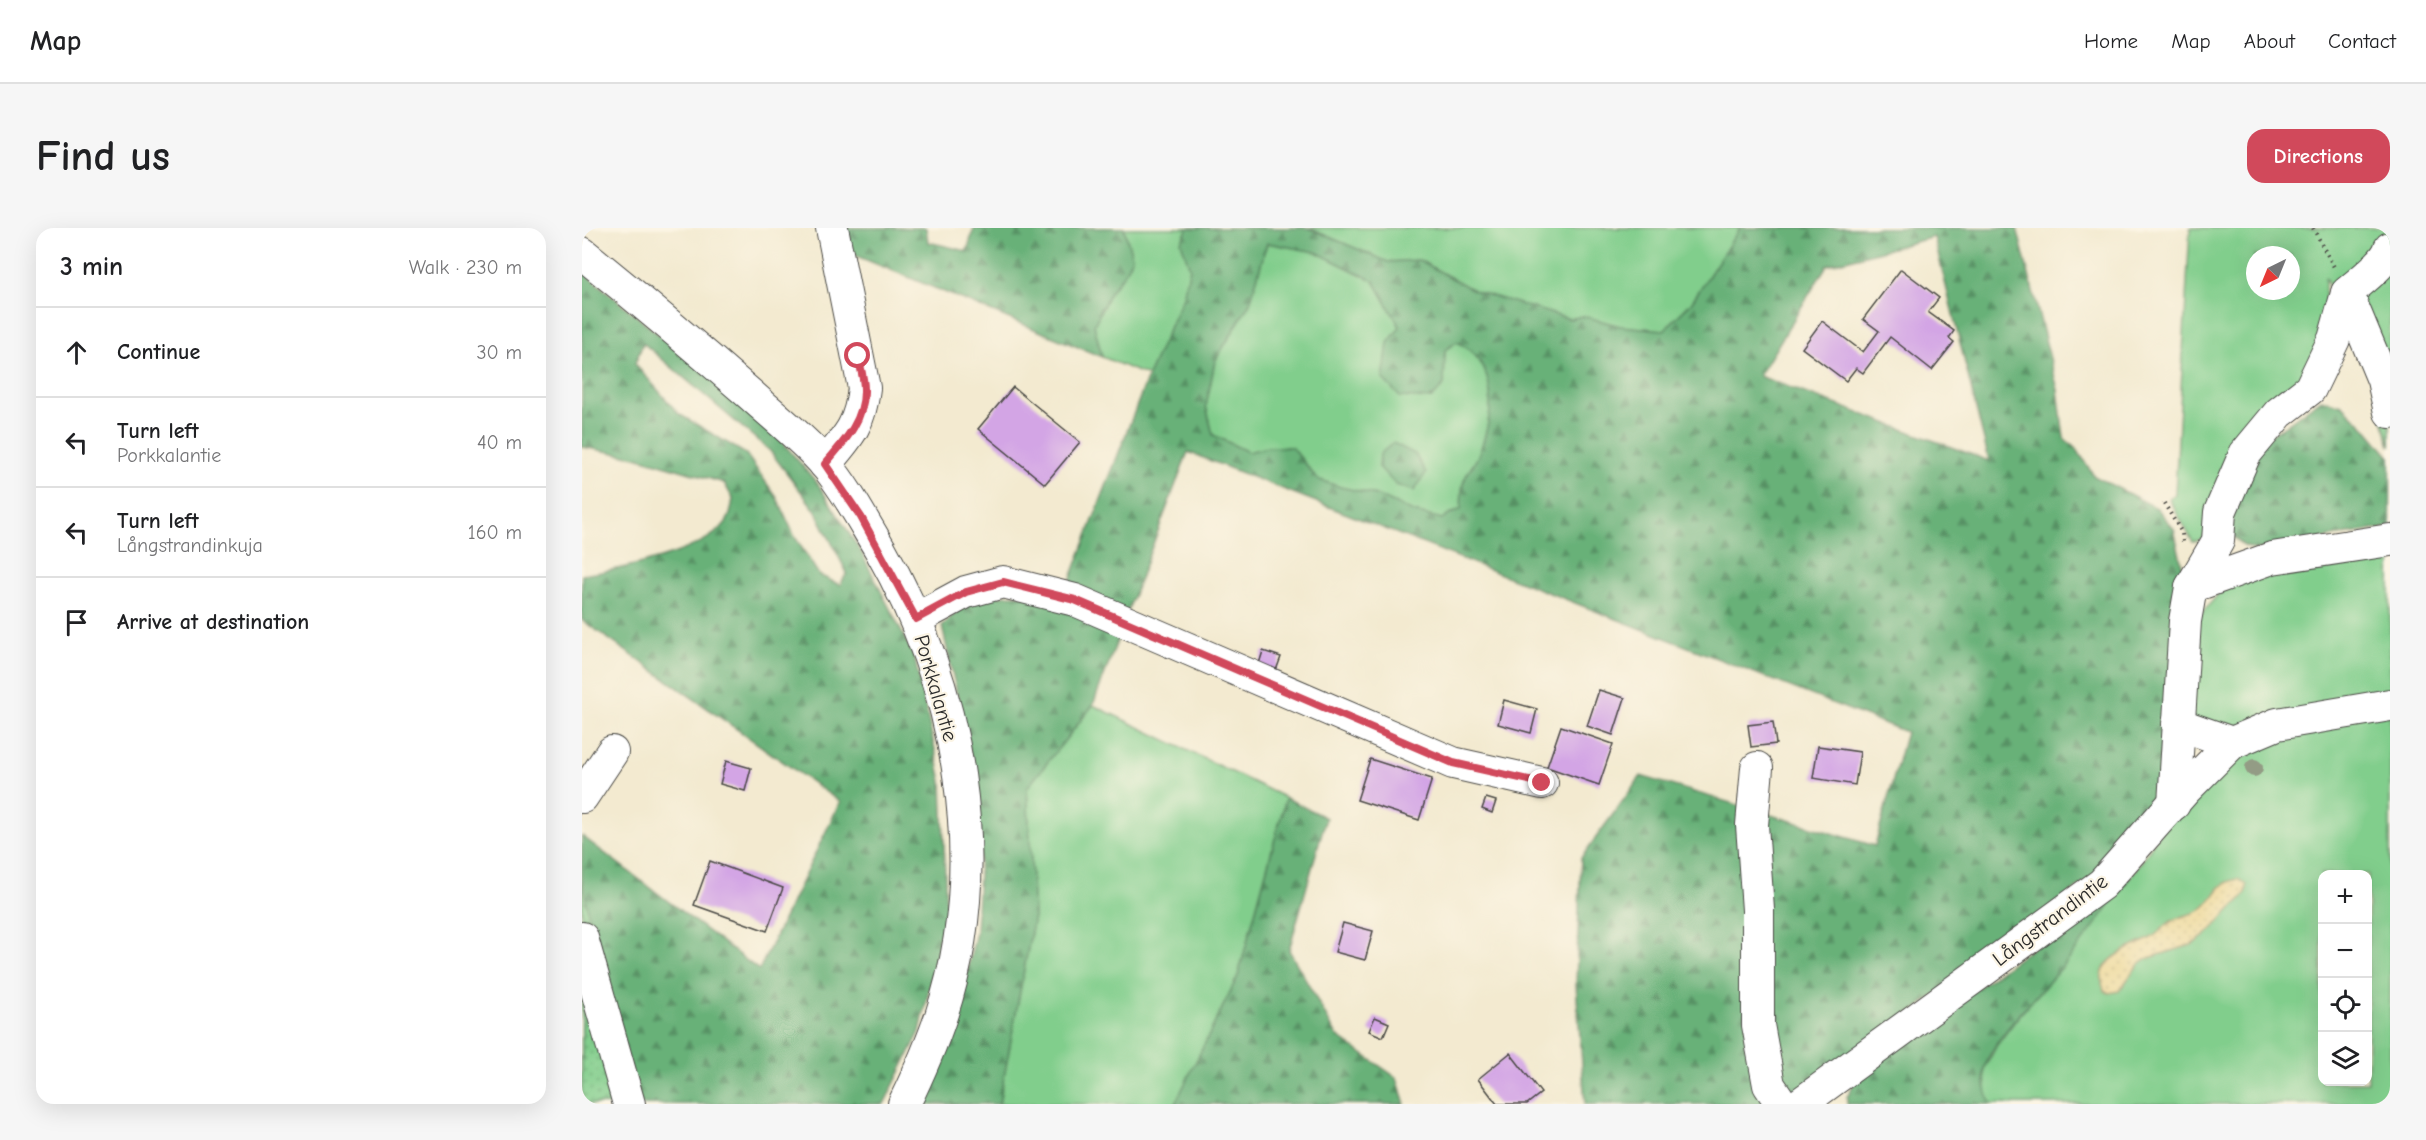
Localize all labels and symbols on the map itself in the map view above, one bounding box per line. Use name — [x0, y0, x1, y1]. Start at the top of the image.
north arrow — [2246, 246, 2300, 300]
route start — [844, 342, 870, 368]
street label: Porkkalantie — [909, 632, 963, 744]
route end — [1528, 769, 1554, 795]
street label: Långstrandintie — [1988, 869, 2112, 971]

